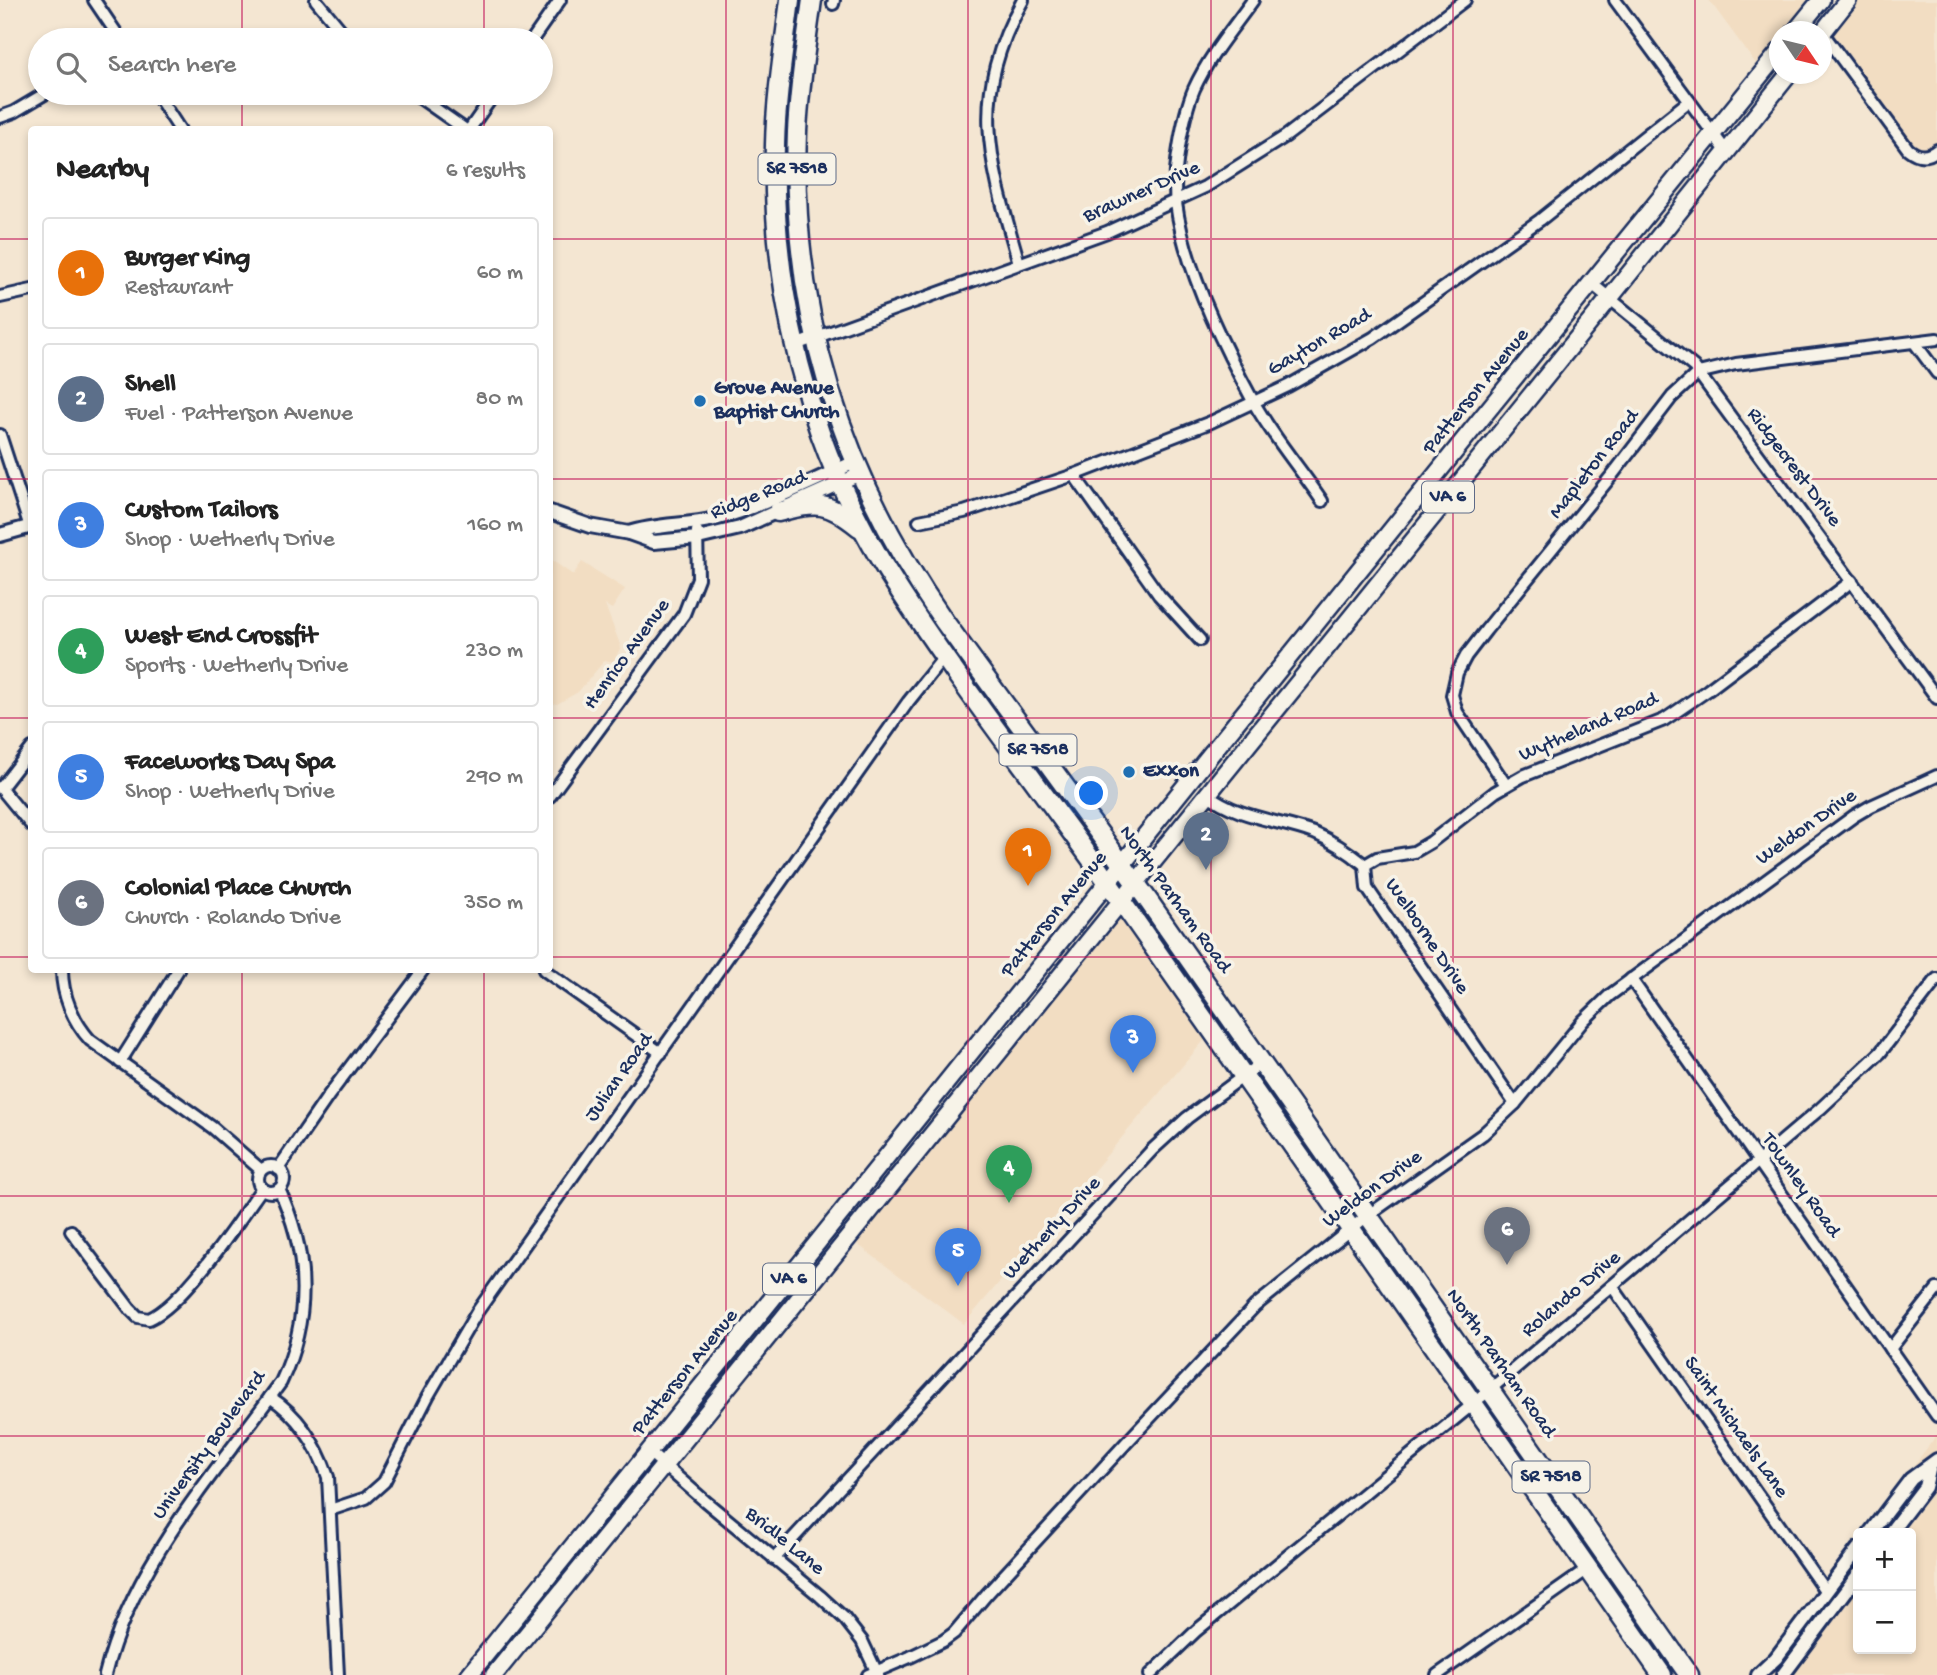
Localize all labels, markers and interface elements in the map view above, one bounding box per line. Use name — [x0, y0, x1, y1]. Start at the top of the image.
north arrow — [1769, 21, 1832, 84]
search box — [28, 28, 553, 105]
icon: search — [52, 48, 90, 86]
text: Search here — [108, 51, 236, 82]
text: Nearby — [56, 154, 149, 189]
road number: SR 7518 — [758, 154, 836, 184]
street label: Brawner Drive — [1079, 156, 1205, 230]
text: 6 results — [446, 158, 525, 185]
text: Burger King — [125, 244, 250, 275]
text: 1 — [76, 260, 86, 287]
text: 60 m — [477, 260, 523, 287]
text: Restaurant — [125, 275, 232, 302]
street label: Gayton Road — [1264, 302, 1378, 383]
street label: Patterson Avenue — [1418, 323, 1536, 461]
text: Shell — [125, 370, 176, 401]
place label: Grove Avenue Baptist Church — [713, 377, 840, 426]
text: 2 — [75, 386, 87, 413]
text: 80 m — [476, 386, 523, 413]
marker: Grove Avenue Baptist Church — [692, 393, 708, 409]
text: Fuel · Patterson Avenue — [125, 401, 353, 428]
street label: Ridgecrest Drive — [1740, 403, 1847, 534]
street label: Mapleton Road — [1544, 404, 1647, 525]
street label: Ridge Road — [707, 465, 812, 527]
road number: VA 6 — [1422, 482, 1474, 512]
text: Custom Tailors — [125, 496, 278, 527]
text: 3 — [75, 512, 87, 539]
text: 160 m — [467, 512, 523, 539]
text: Shop · Wetherly Drive — [125, 527, 335, 554]
street label: Henrico Avenue — [579, 594, 677, 715]
text: West End Crossfit — [125, 622, 317, 653]
text: 4 — [76, 638, 86, 665]
text: 230 m — [465, 638, 523, 665]
text: Sports · Wetherly Drive — [125, 653, 348, 680]
street label: Wytheland Road — [1516, 687, 1664, 768]
road number: SR 7518 — [1000, 734, 1076, 765]
text: Faceworks Day Spa — [125, 748, 335, 779]
place label: Exxon — [1143, 760, 1200, 785]
text: 5 — [75, 764, 87, 791]
text: 290 m — [465, 764, 523, 791]
marker: Exxon — [1121, 764, 1137, 780]
your location — [1074, 776, 1108, 810]
text: Shop · Wetherly Drive — [125, 779, 335, 806]
street label: Weldon Drive — [1752, 783, 1863, 872]
pin: 2 — [1183, 812, 1229, 870]
street label: North Parham Road — [1112, 821, 1237, 980]
pin: 1 — [1005, 828, 1051, 886]
street label: Patterson Avenue — [996, 846, 1114, 984]
text: Colonial Place Church — [125, 874, 351, 905]
street label: Welborne Drive — [1378, 874, 1475, 1001]
text: 6 — [75, 890, 87, 917]
text: 350 m — [464, 890, 523, 917]
text: Church · Rolando Drive — [125, 905, 341, 932]
pin: 3 — [1110, 1015, 1156, 1073]
street label: Julian Road — [580, 1027, 661, 1127]
street label: Townley Road — [1754, 1128, 1846, 1244]
pin: 4 — [986, 1145, 1032, 1203]
street label: Weldon Drive — [1318, 1145, 1429, 1235]
street label: Wetherly Drive — [999, 1171, 1108, 1286]
pin: 6 — [1484, 1207, 1530, 1265]
pin: 5 — [935, 1228, 981, 1286]
street label: Rolando Drive — [1517, 1245, 1628, 1344]
road number: VA 6 — [763, 1264, 815, 1294]
street label: North Parham Road — [1439, 1285, 1562, 1445]
street label: Patterson Avenue — [627, 1304, 745, 1442]
street label: Saint Michaels Lane — [1677, 1352, 1794, 1505]
street label: University Boulevard — [148, 1365, 273, 1525]
road number: SR 7518 — [1512, 1462, 1590, 1492]
street label: Bridle Lane — [738, 1502, 830, 1583]
map controls — [1853, 1528, 1916, 1654]
button: + — [1853, 1528, 1916, 1591]
button: − — [1853, 1591, 1916, 1654]

